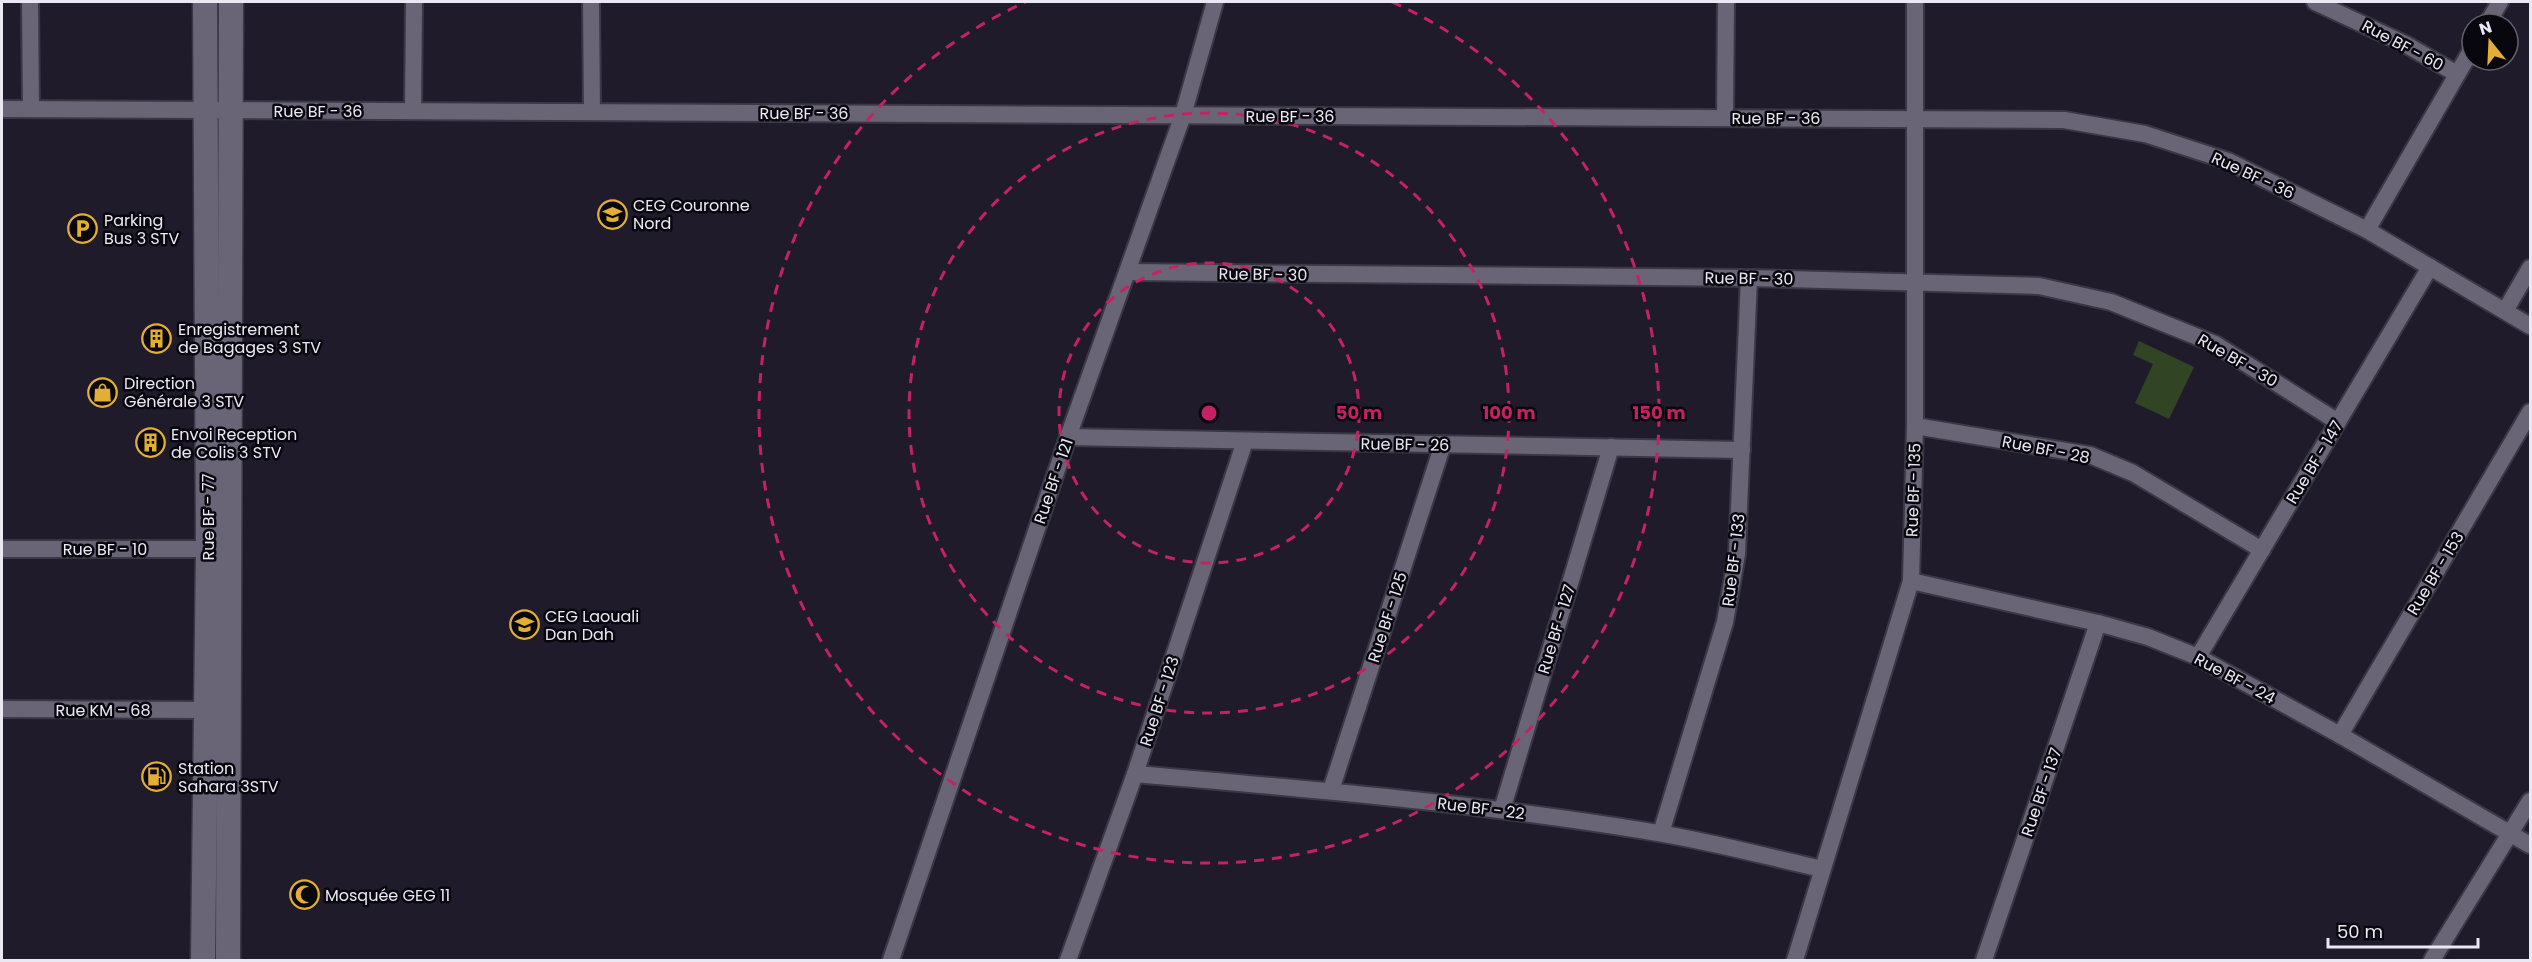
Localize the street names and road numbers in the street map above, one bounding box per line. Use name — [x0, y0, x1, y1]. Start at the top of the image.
street label: Rue BF - 60 — [2358, 14, 2448, 77]
street label: Rue BF - 36 — [274, 100, 362, 123]
street label: Rue BF - 36 — [760, 102, 848, 125]
street label: Rue BF - 36 — [1246, 105, 1334, 128]
street label: Rue BF - 36 — [1732, 107, 1820, 130]
street label: Rue BF - 36 — [2208, 146, 2298, 205]
street label: Rue BF - 30 — [1218, 262, 1308, 287]
street label: Rue BF - 30 — [1704, 266, 1794, 291]
street label: Rue BF - 30 — [2194, 328, 2282, 393]
street label: Rue BF - 147 — [2281, 416, 2348, 508]
street label: Rue BF - 28 — [2000, 430, 2092, 469]
street label: Rue BF - 26 — [1360, 432, 1450, 457]
street label: Rue BF - 121 — [1028, 435, 1079, 527]
street label: Rue BF - 135 — [1900, 443, 1927, 537]
street label: Rue BF - 77 — [197, 473, 220, 560]
street label: Rue BF - 133 — [1716, 512, 1751, 608]
street label: Rue BF - 153 — [2401, 527, 2469, 619]
street label: Rue BF - 10 — [63, 538, 147, 561]
street label: Rue BF - 125 — [1362, 569, 1413, 665]
street label: Rue BF - 127 — [1532, 581, 1581, 677]
street label: Rue BF - 24 — [2190, 647, 2279, 709]
street label: Rue BF - 123 — [1134, 653, 1185, 749]
street label: Rue KM - 68 — [55, 699, 151, 722]
street label: Rue BF - 137 — [2016, 744, 2068, 840]
street label: Rue BF - 22 — [1436, 792, 1526, 825]

